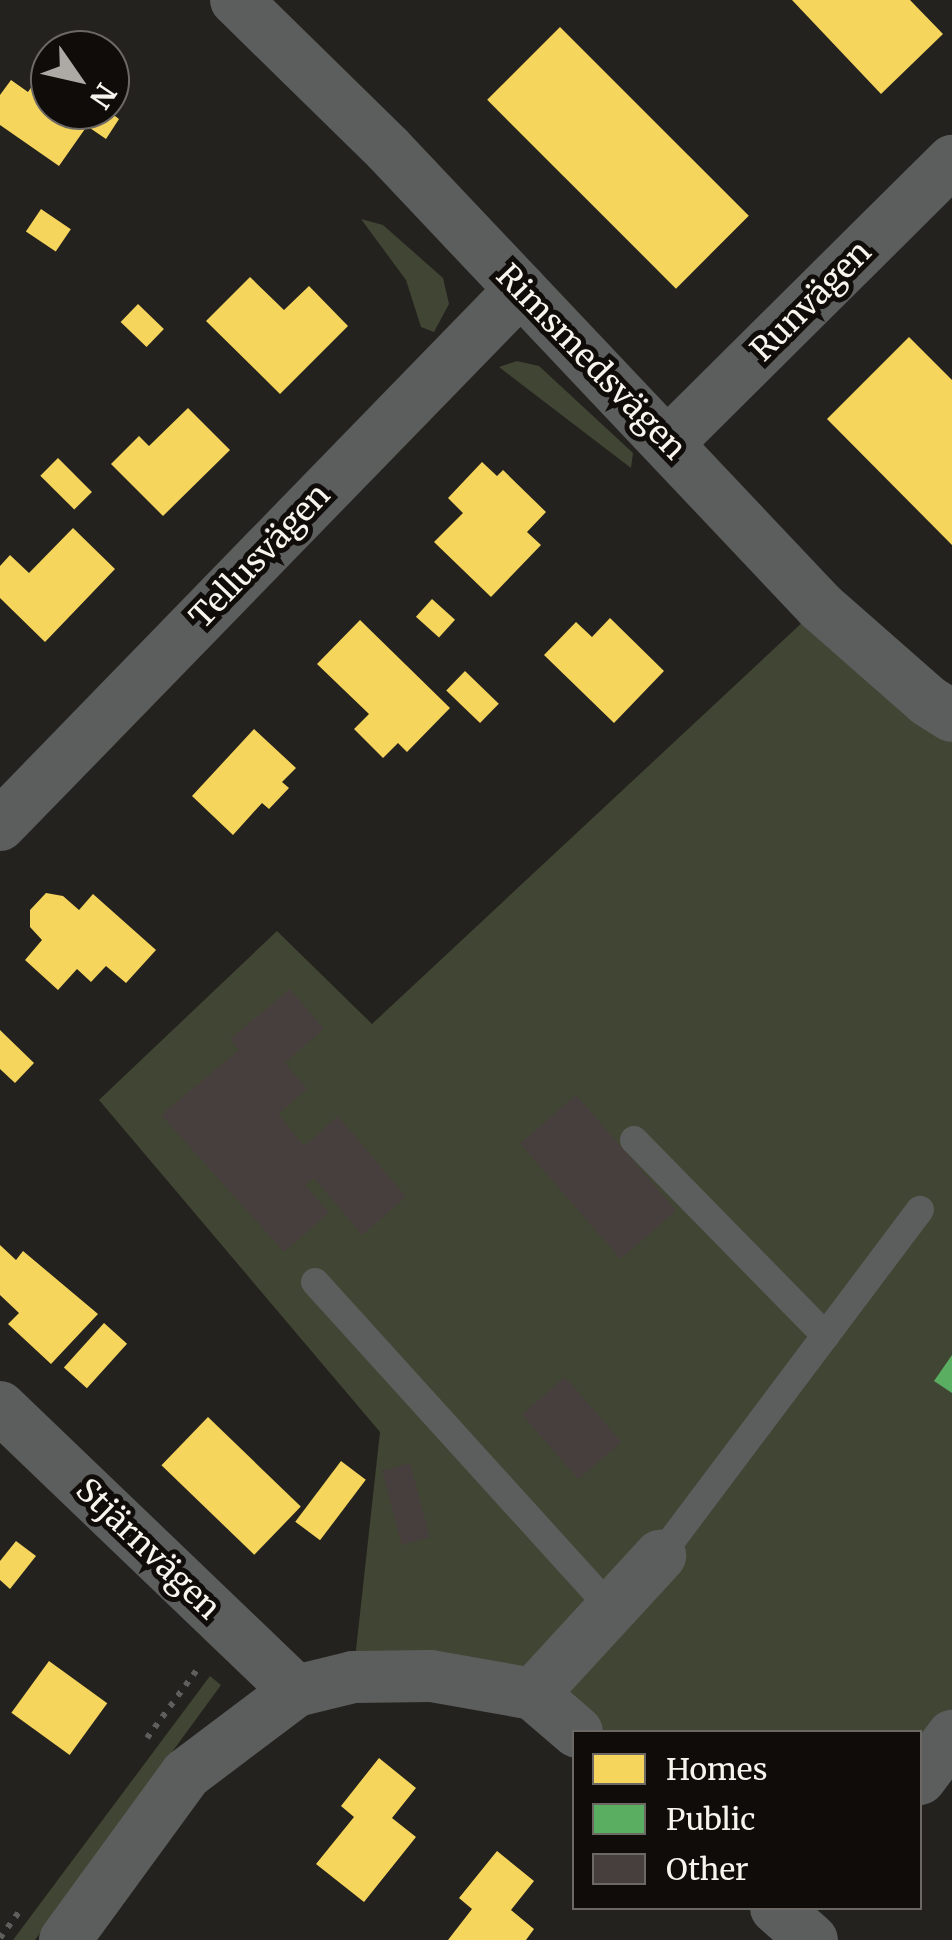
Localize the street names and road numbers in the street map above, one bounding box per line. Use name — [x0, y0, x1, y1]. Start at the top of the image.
street label: Runvägen — [743, 233, 879, 369]
street label: Rimsmedsvägen — [488, 257, 694, 467]
street label: Tellusvägen — [182, 476, 338, 636]
street label: Stjärnvägen — [68, 1471, 228, 1627]

